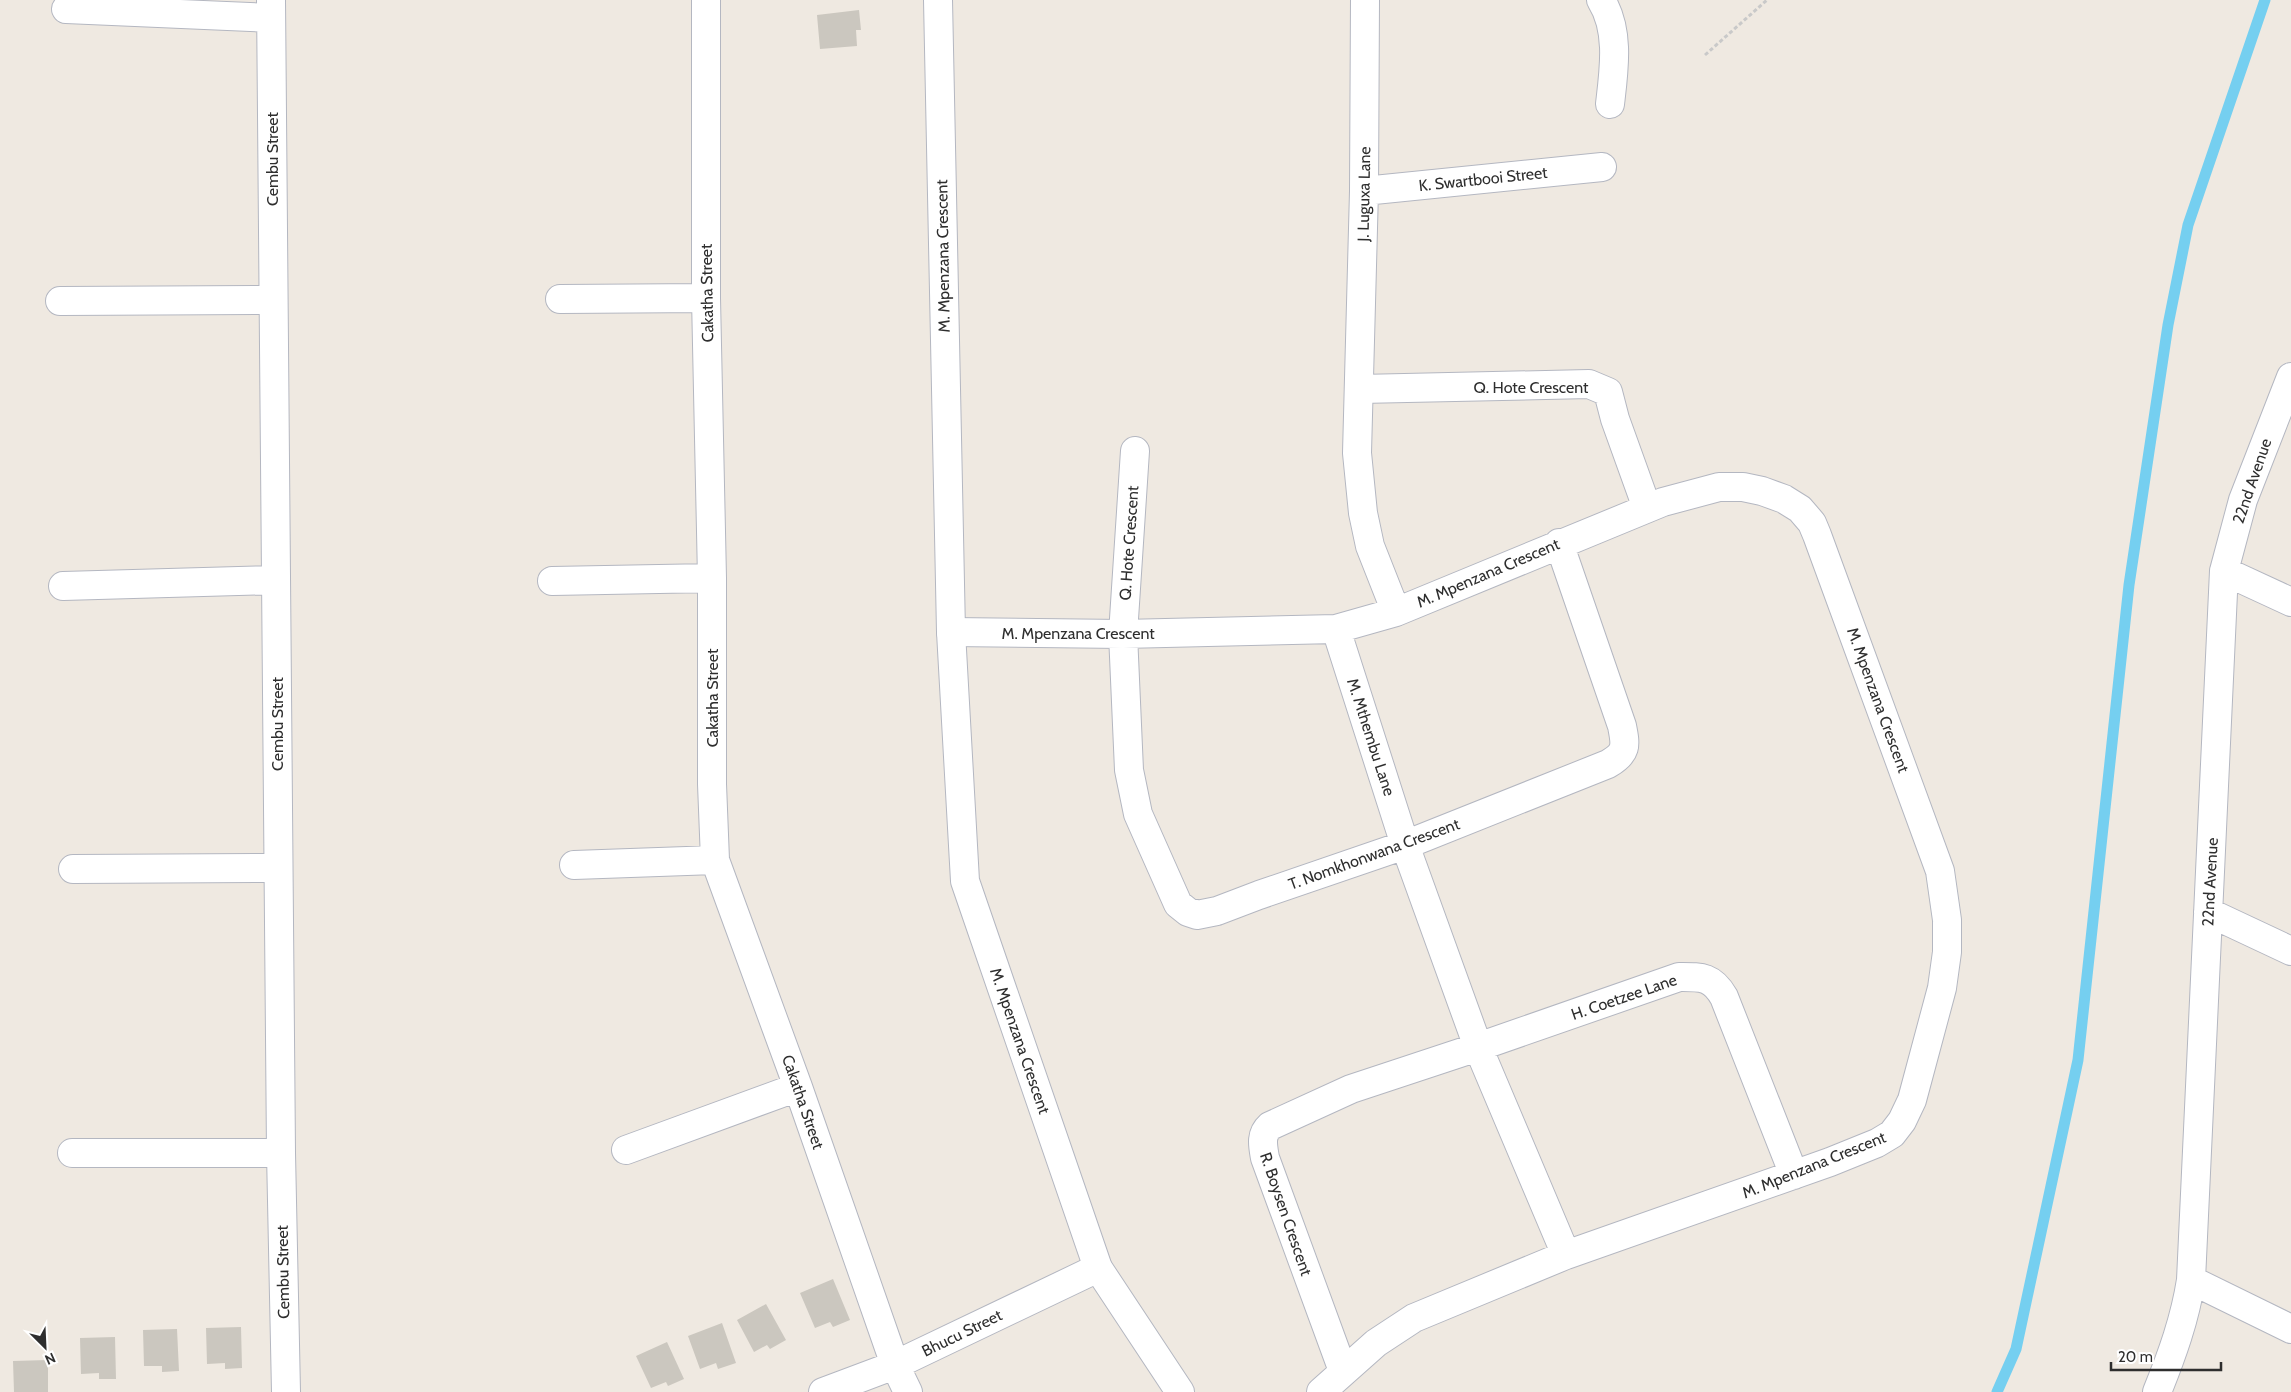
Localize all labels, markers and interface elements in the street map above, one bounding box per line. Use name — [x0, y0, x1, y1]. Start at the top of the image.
street label: Cembu Street — [263, 111, 282, 206]
street label: J. Luguxa Lane — [1354, 146, 1374, 243]
street label: K. Swartbooi Street — [1418, 163, 1549, 195]
street label: M. Mpenzana Crescent — [932, 179, 954, 333]
street label: Cakatha Street — [697, 243, 717, 342]
street label: Q. Hote Crescent — [1474, 378, 1589, 397]
street label: 22nd Avenue — [2229, 436, 2275, 526]
street label: Q. Hote Crescent — [1116, 484, 1143, 601]
street label: M. Mpenzana Crescent — [1414, 534, 1563, 612]
street label: M. Mpenzana Crescent — [1001, 624, 1155, 643]
street label: M. Mpenzana Crescent — [1843, 625, 1913, 776]
street label: Cakatha Street — [703, 648, 722, 747]
street label: Cembu Street — [268, 676, 287, 771]
street label: M. Mthembu Lane — [1343, 676, 1399, 798]
street label: T. Nomkhonwana Crescent — [1286, 814, 1463, 894]
street label: 22nd Avenue — [2198, 837, 2222, 927]
street label: M. Mpenzana Crescent — [986, 965, 1054, 1117]
street label: H. Coetzee Lane — [1569, 970, 1679, 1024]
street label: Cakatha Street — [778, 1052, 828, 1152]
street label: M. Mpenzana Crescent — [1739, 1127, 1889, 1203]
street label: R. Boysen Crescent — [1256, 1150, 1316, 1279]
street label: Cembu Street — [273, 1224, 293, 1319]
street label: Bhucu Street — [919, 1305, 1006, 1361]
north arrow — [20, 1322, 70, 1372]
scale bar — [2111, 1340, 2221, 1372]
text: 20 m — [2118, 1348, 2153, 1366]
text: N — [42, 1349, 58, 1369]

